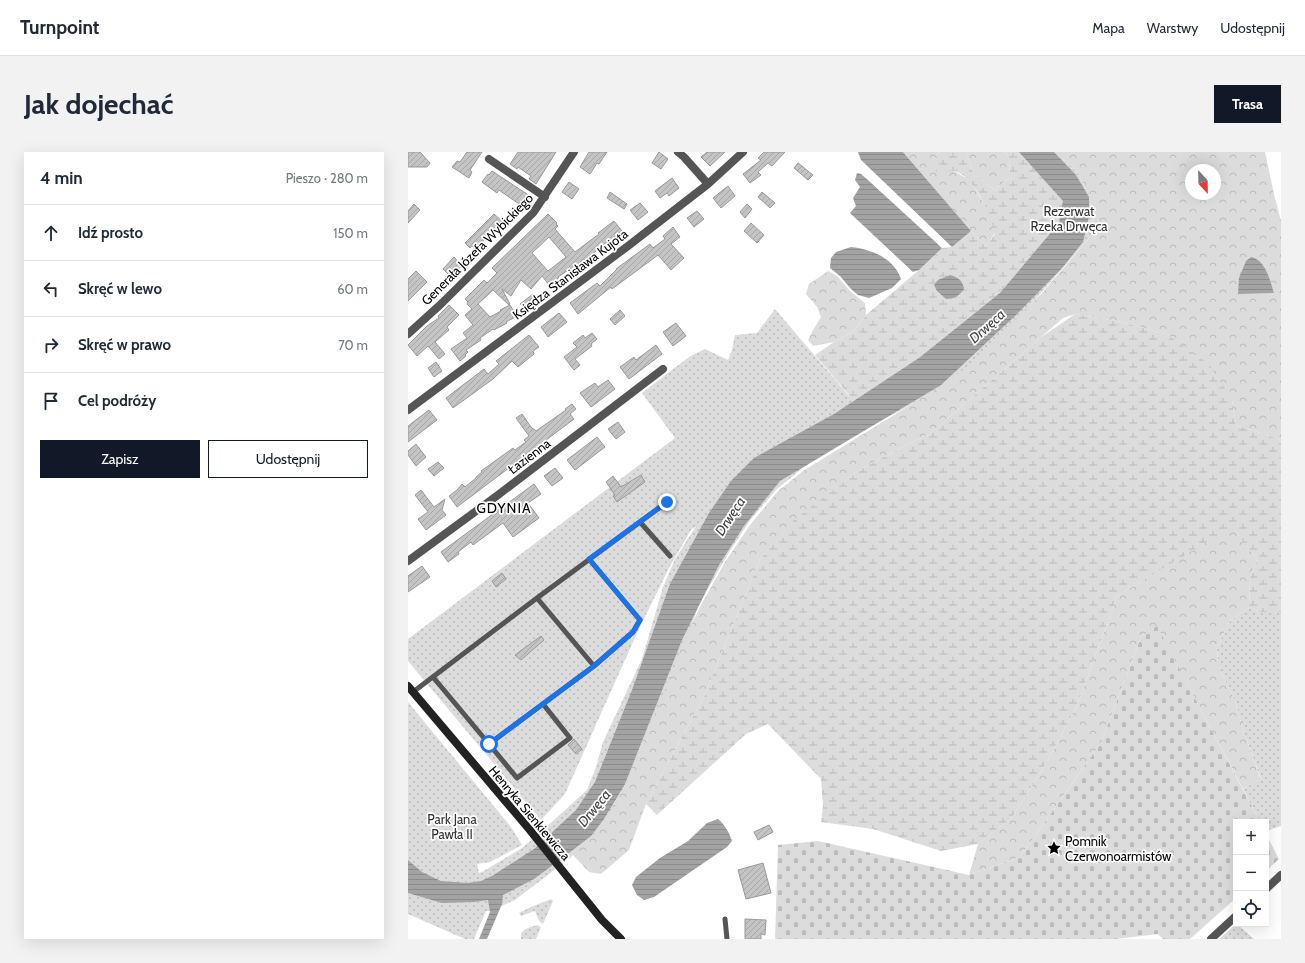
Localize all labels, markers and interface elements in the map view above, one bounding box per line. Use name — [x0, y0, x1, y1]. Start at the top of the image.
text: Turnpoint — [20, 16, 99, 39]
text: Mapa — [1092, 19, 1125, 37]
text: Warstwy — [1147, 19, 1198, 37]
text: Udostępnij — [1220, 19, 1285, 37]
button: Trasa — [1214, 85, 1281, 123]
text: Jak dojechać — [24, 87, 173, 121]
north arrow — [1185, 164, 1221, 200]
text: 4 min — [40, 168, 83, 188]
text: Pieszo · 280 m — [286, 170, 368, 186]
street label: Generała Józefa Wybickiego — [418, 190, 536, 308]
park label: Rezerwat Rzeka Drwęca — [1030, 203, 1108, 234]
icon: ahead — [40, 222, 62, 244]
text: Idź prosto — [78, 224, 143, 242]
text: 150 m — [333, 225, 368, 241]
street label: Księdza Stanisława Kujota — [509, 225, 632, 323]
icon: left — [40, 278, 62, 300]
text: Skręć w lewo — [78, 280, 162, 298]
text: 60 m — [337, 281, 368, 297]
water label: Drwęca — [965, 305, 1009, 347]
icon: right — [40, 334, 62, 356]
text: Skręć w prawo — [78, 336, 171, 354]
text: 70 m — [338, 337, 368, 353]
icon: arrive — [40, 390, 62, 412]
text: Cel podróży — [78, 392, 156, 410]
street label: Łazienna — [505, 434, 554, 477]
button: Zapisz — [40, 440, 200, 478]
button: Udostępnij — [208, 440, 368, 478]
route end — [658, 493, 676, 511]
water label: Drwęca — [711, 493, 749, 539]
district label: GDYNIA — [476, 499, 532, 517]
route start — [480, 735, 498, 753]
street label: Henryka Sienkiewicza — [486, 763, 575, 864]
water label: Drwęca — [574, 786, 614, 830]
park label: Park Jana Pawła II — [427, 811, 477, 842]
map controls — [1233, 819, 1269, 927]
button: + — [1233, 819, 1269, 855]
place label: Pomnik Czerwonoarmistów — [1065, 833, 1172, 864]
place icon: Pomnik Czerwonoarmistów — [1046, 840, 1062, 856]
button: − — [1233, 855, 1269, 891]
button: locate — [1233, 891, 1269, 927]

